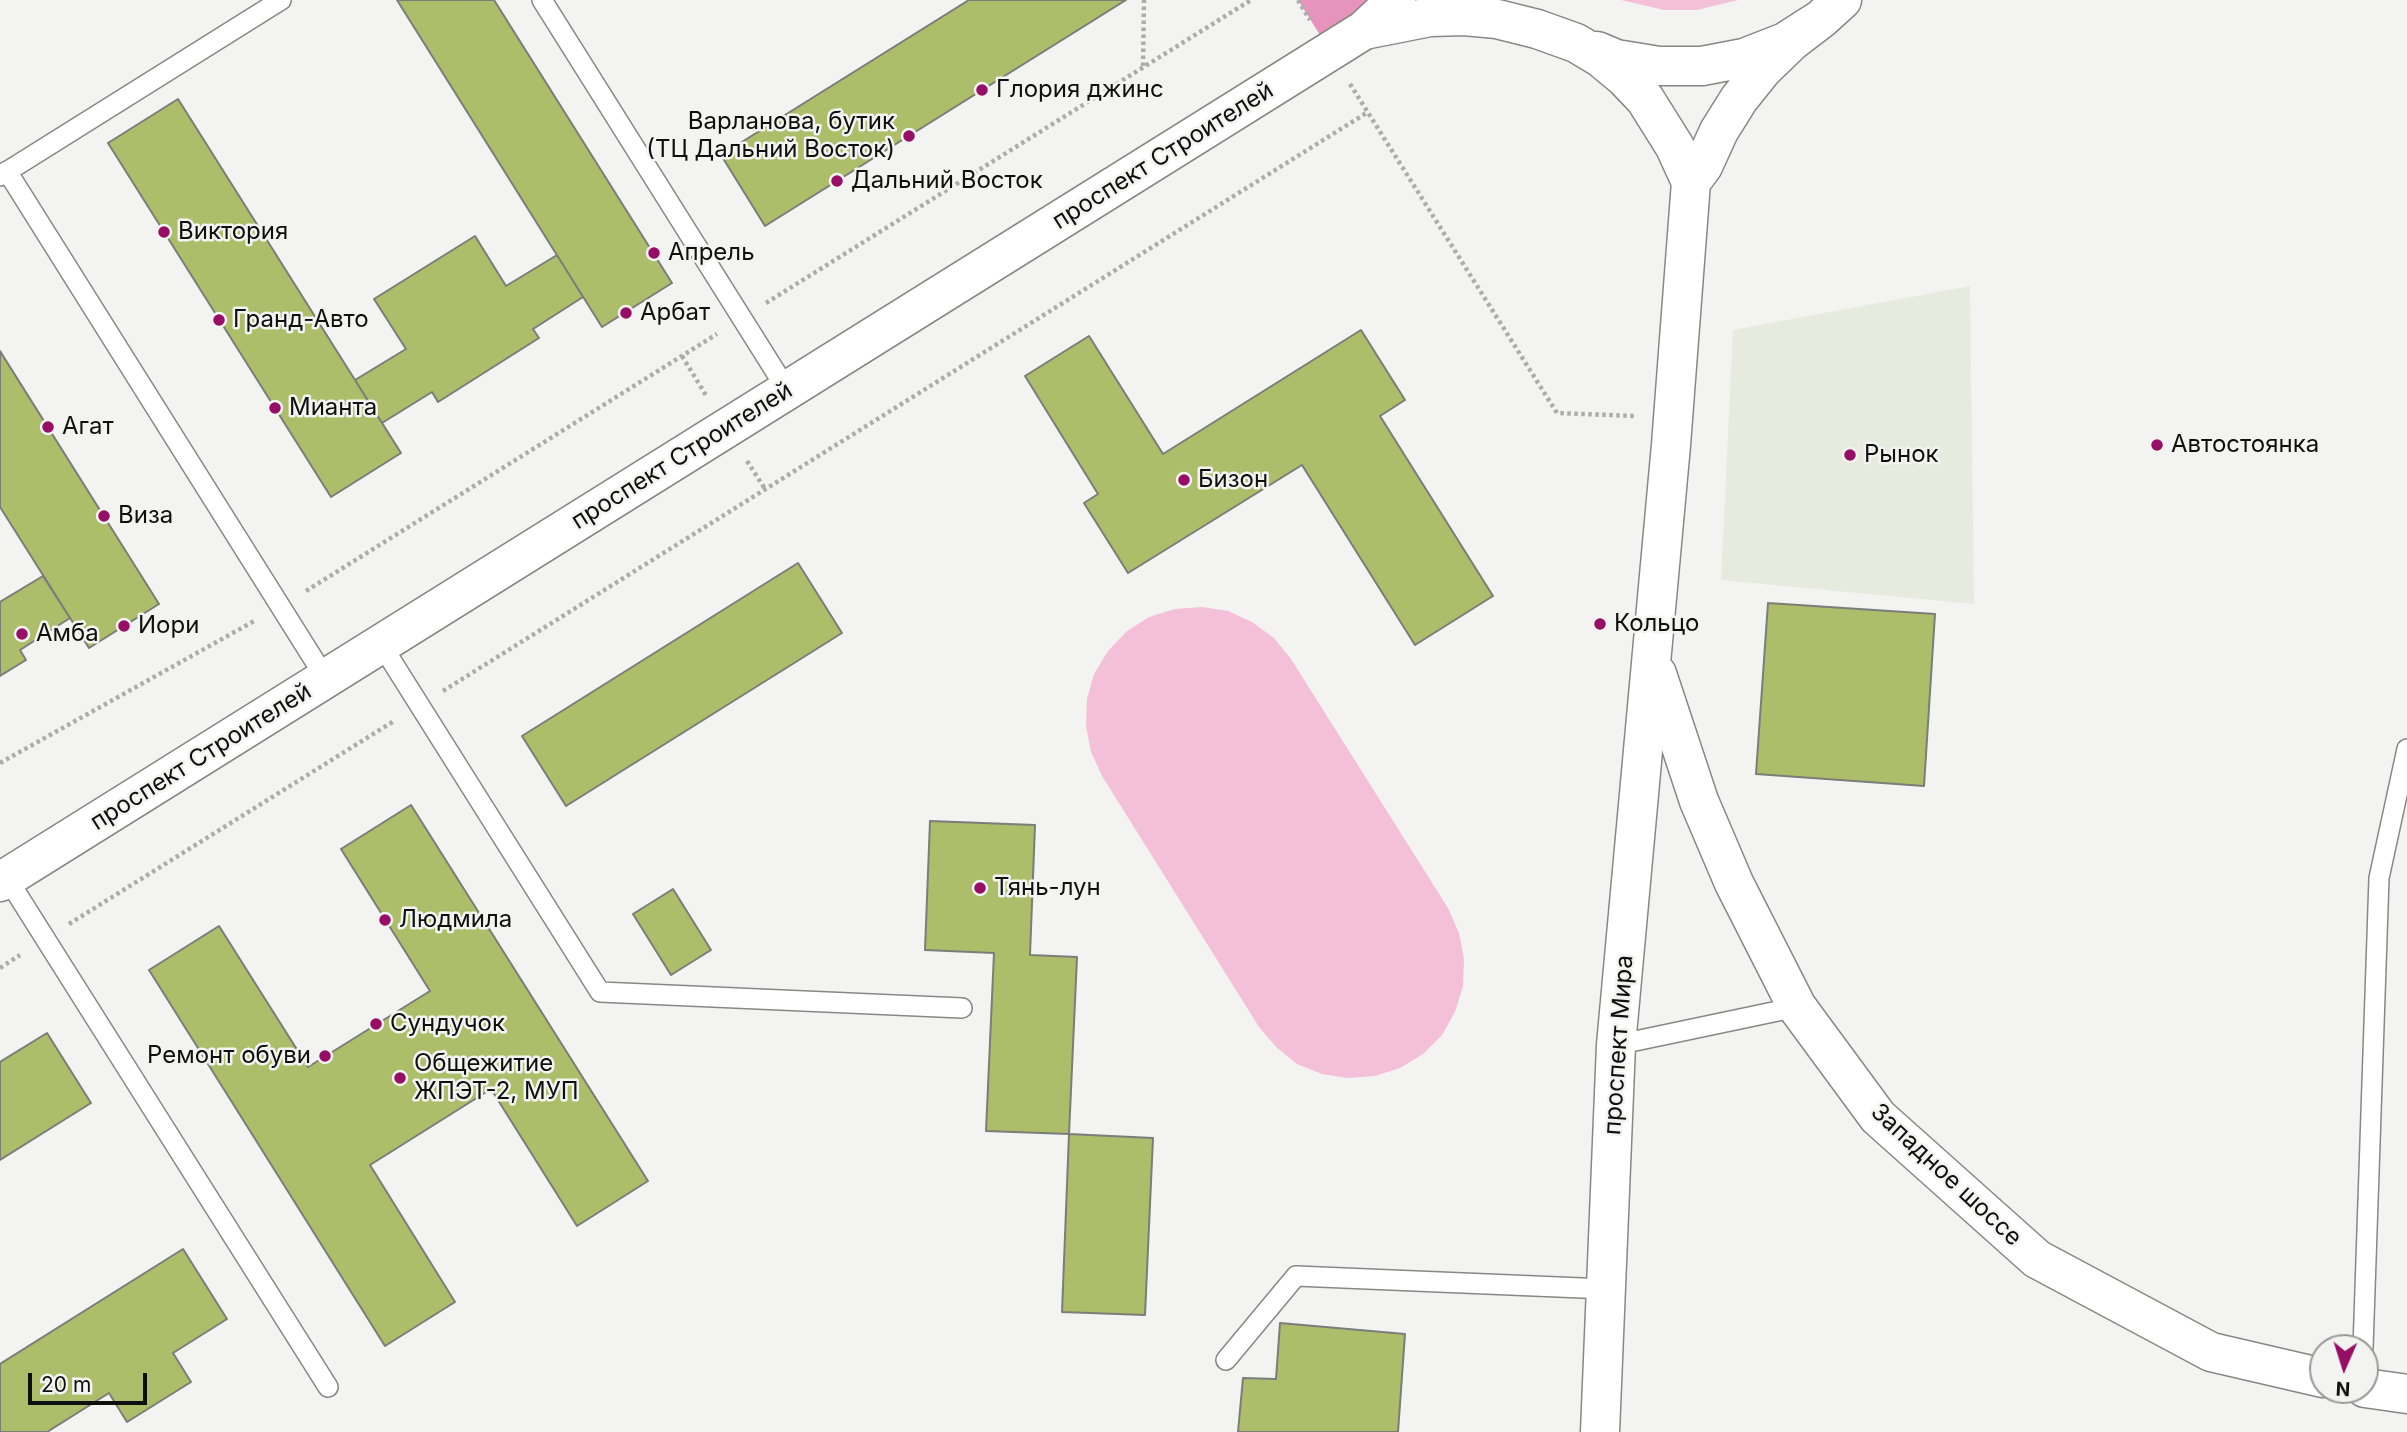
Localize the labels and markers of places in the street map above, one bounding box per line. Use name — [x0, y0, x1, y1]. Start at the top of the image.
place label: Глория джинс — [996, 76, 1164, 104]
marker: Глория джинс — [974, 82, 990, 98]
place label: Варланова, бутик (ТЦ Дальний Восток) — [646, 108, 895, 164]
marker: Варланова, бутик (ТЦ Дальний Восток) — [901, 128, 917, 144]
place label: Дальний Восток — [851, 167, 1043, 195]
marker: Дальний Восток — [829, 173, 845, 189]
place label: Виктория — [178, 218, 288, 246]
marker: Виктория — [156, 224, 172, 240]
place label: Апрель — [668, 239, 755, 267]
marker: Апрель — [646, 245, 662, 261]
place label: Арбат — [640, 299, 710, 327]
marker: Арбат — [618, 305, 634, 321]
place label: Гранд-Авто — [233, 306, 369, 334]
marker: Гранд-Авто — [211, 312, 227, 328]
place label: Мианта — [289, 394, 377, 422]
marker: Мианта — [267, 400, 283, 416]
place label: Агат — [62, 413, 114, 441]
marker: Агат — [40, 419, 56, 435]
place label: Автостоянка — [2171, 431, 2319, 459]
marker: Автостоянка — [2149, 437, 2165, 453]
place label: Рынок — [1864, 441, 1939, 469]
marker: Рынок — [1842, 447, 1858, 463]
place label: Бизон — [1198, 466, 1268, 494]
marker: Бизон — [1176, 472, 1192, 488]
place label: Виза — [118, 502, 173, 530]
marker: Виза — [96, 508, 112, 524]
place label: Кольцо — [1614, 610, 1700, 638]
place label: Иори — [138, 612, 199, 640]
marker: Кольцо — [1592, 616, 1608, 632]
marker: Иори — [116, 618, 132, 634]
place label: Амба — [36, 620, 99, 648]
marker: Амба — [14, 626, 30, 642]
place label: Тянь-лун — [994, 874, 1101, 902]
marker: Тянь-лун — [972, 880, 988, 896]
place label: Людмила — [399, 906, 512, 934]
marker: Людмила — [377, 912, 393, 928]
place label: Сундучок — [390, 1010, 505, 1038]
marker: Сундучок — [368, 1016, 384, 1032]
place label: Ремонт обуви — [147, 1042, 311, 1070]
marker: Ремонт обуви — [317, 1048, 333, 1064]
place label: Общежитие ЖПЭТ-2, МУП — [414, 1050, 579, 1106]
marker: Общежитие ЖПЭТ-2, МУП — [392, 1070, 408, 1086]

